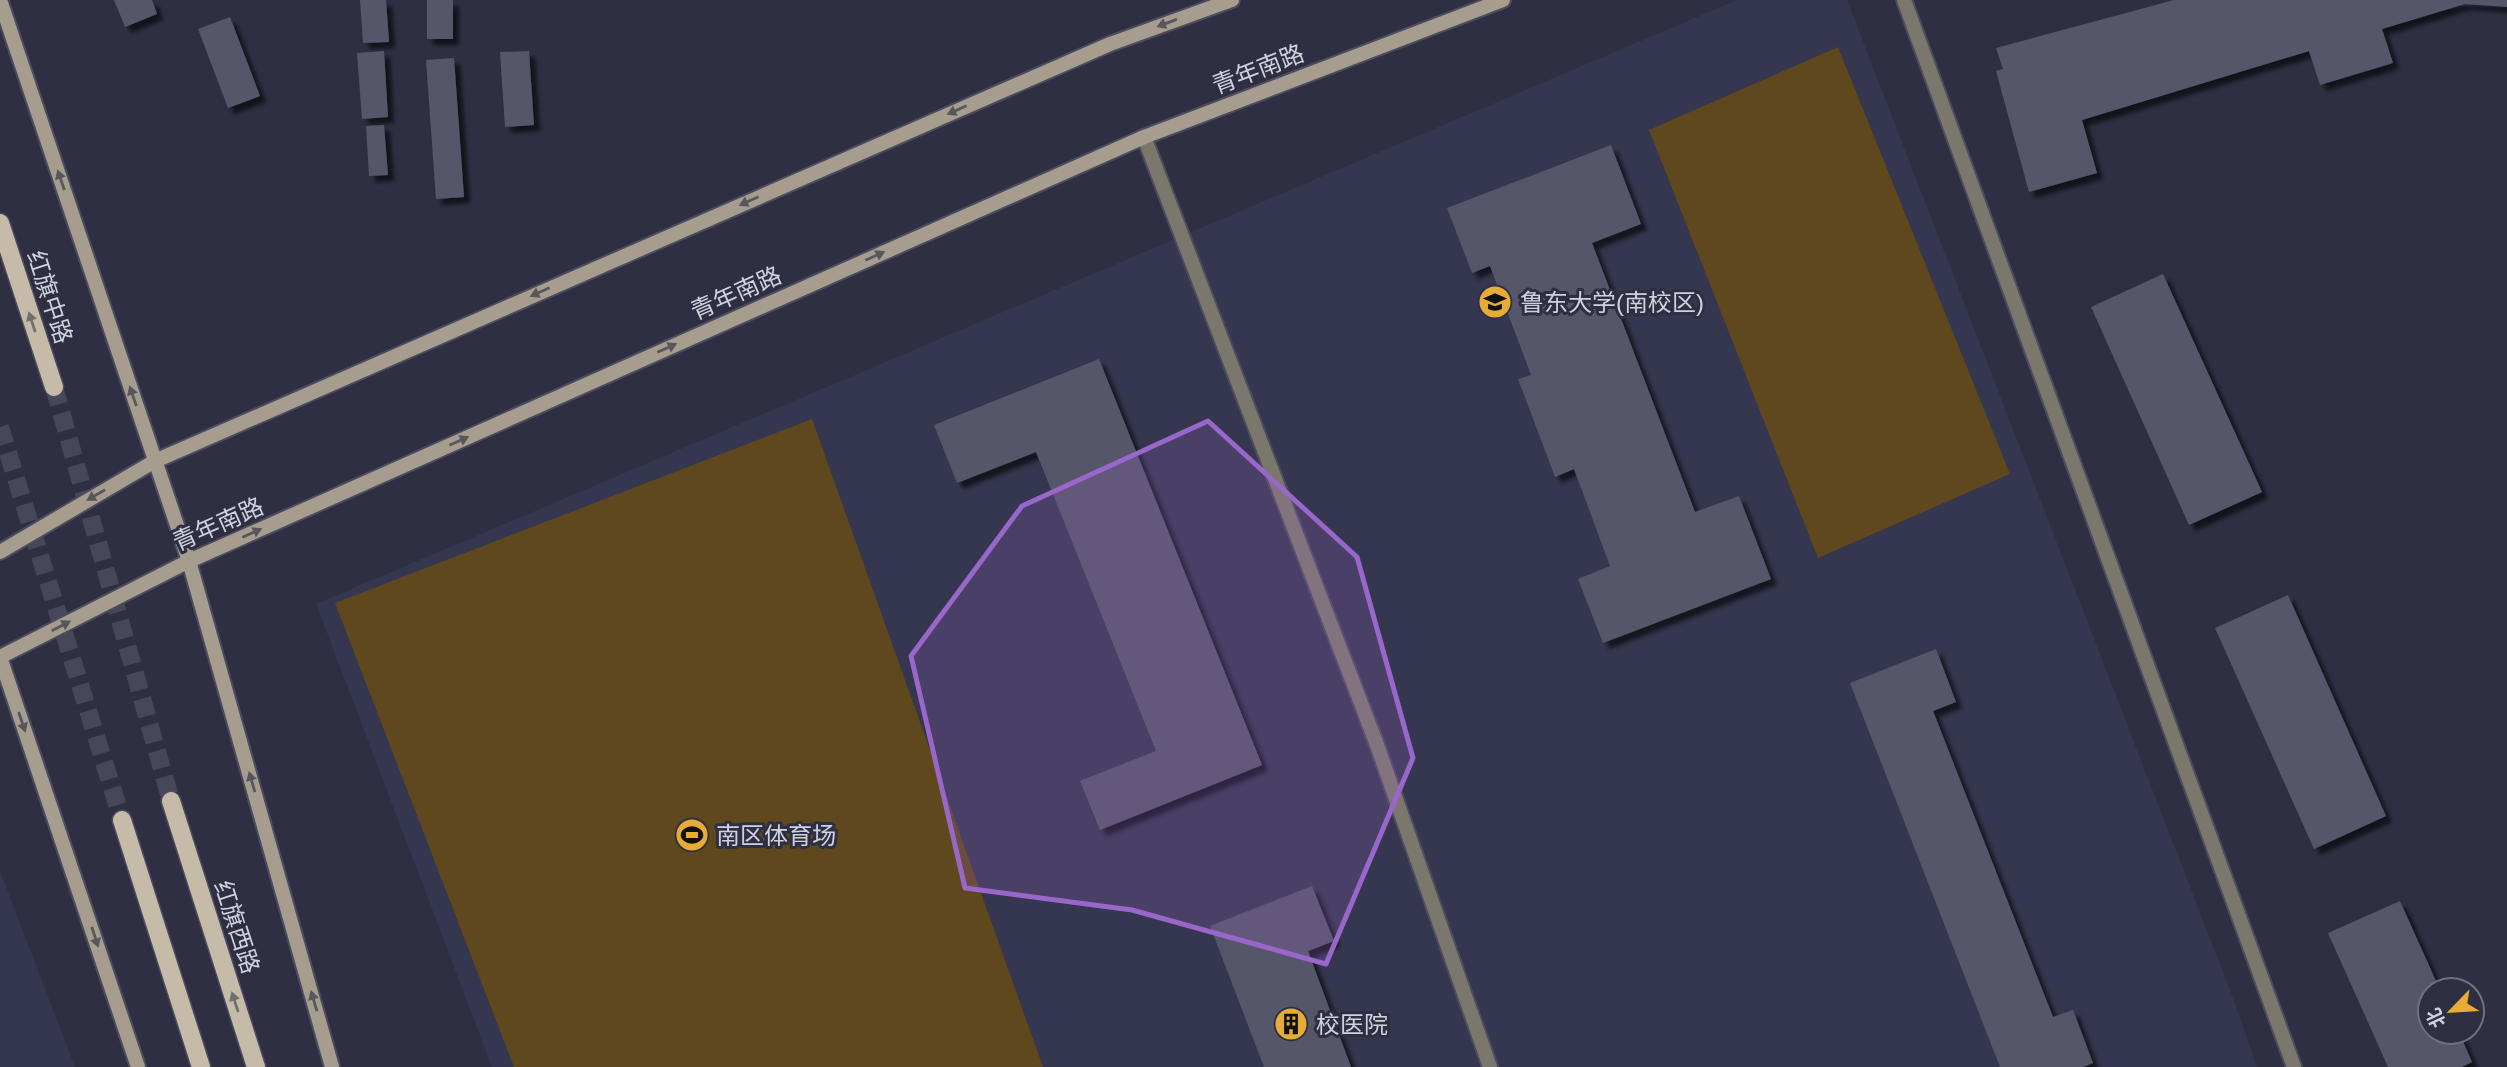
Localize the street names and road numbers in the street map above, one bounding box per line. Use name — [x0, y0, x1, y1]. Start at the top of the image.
street label: 青年南路 — [1208, 39, 1308, 99]
street label: 红旗中路 — [22, 247, 78, 347]
street label: 青年南路 — [687, 261, 785, 325]
street label: 青年南路 — [169, 492, 267, 556]
street label: 红旗西路 — [209, 877, 265, 977]

